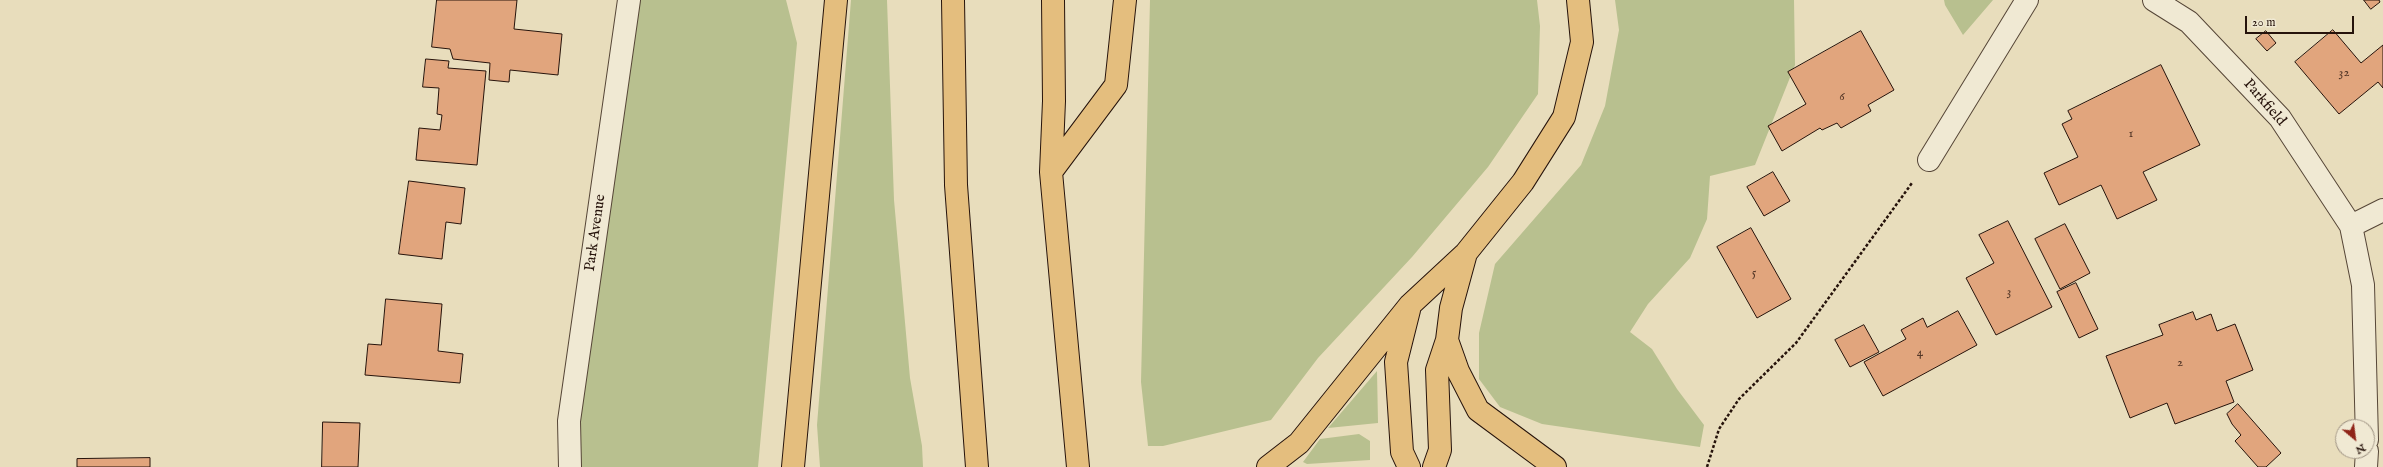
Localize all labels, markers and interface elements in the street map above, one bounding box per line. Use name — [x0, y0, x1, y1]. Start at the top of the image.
scale bar — [2247, 8, 2356, 34]
text: 20 m — [2252, 15, 2275, 30]
house number: 32 — [2339, 65, 2349, 81]
street label: Parkfield — [2239, 76, 2289, 130]
house number: 6 — [1839, 89, 1845, 105]
house number: 1 — [2129, 126, 2133, 142]
street label: Park Avenue — [582, 193, 610, 273]
house number: 5 — [1752, 265, 1756, 281]
house number: 3 — [2007, 284, 2011, 300]
house number: 4 — [1917, 345, 1923, 361]
house number: 2 — [2177, 355, 2183, 371]
north arrow — [2335, 419, 2375, 459]
text: N — [2353, 440, 2368, 457]

